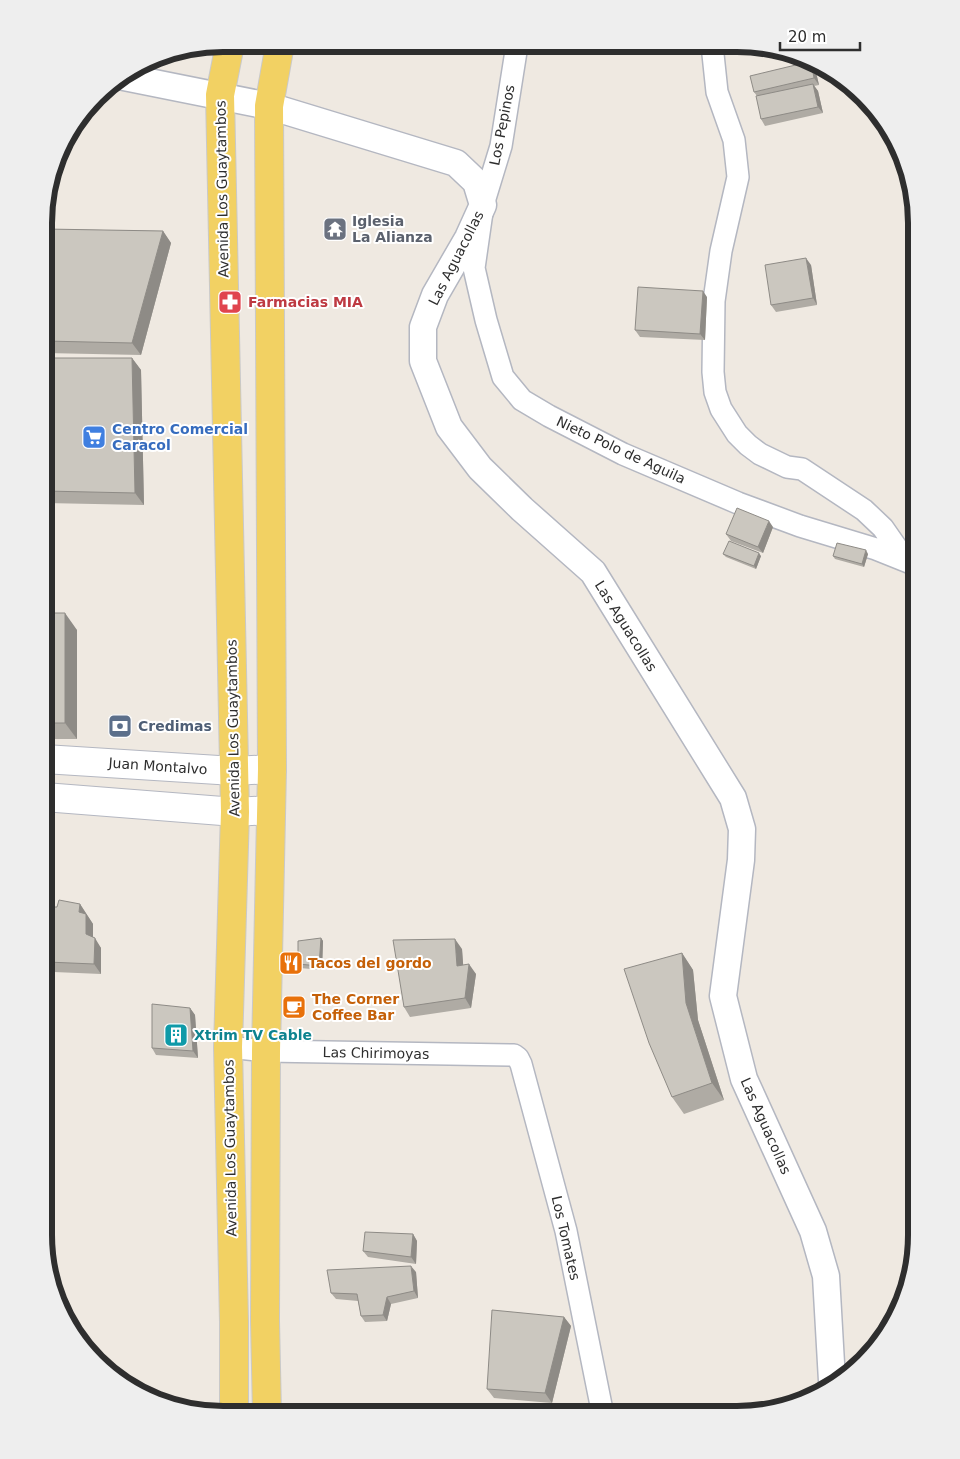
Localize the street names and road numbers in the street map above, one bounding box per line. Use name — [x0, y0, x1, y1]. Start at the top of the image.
street label: Los Pepinos — [486, 83, 518, 167]
street label: Avenida Los Guaytambos — [212, 100, 232, 278]
street label: Las Aguacollas — [425, 208, 487, 308]
street label: Nieto Polo de Aguila — [554, 413, 688, 487]
street label: Las Aguacollas — [592, 578, 660, 674]
street label: Avenida Los Guaytambos — [223, 639, 243, 817]
street label: Juan Montalvo — [107, 754, 208, 777]
street label: Las Chirimoyas — [323, 1044, 429, 1062]
street label: Avenida Los Guaytambos — [220, 1059, 240, 1237]
street label: Las Aguacollas — [738, 1075, 794, 1177]
street label: Los Tomates — [549, 1194, 583, 1282]

